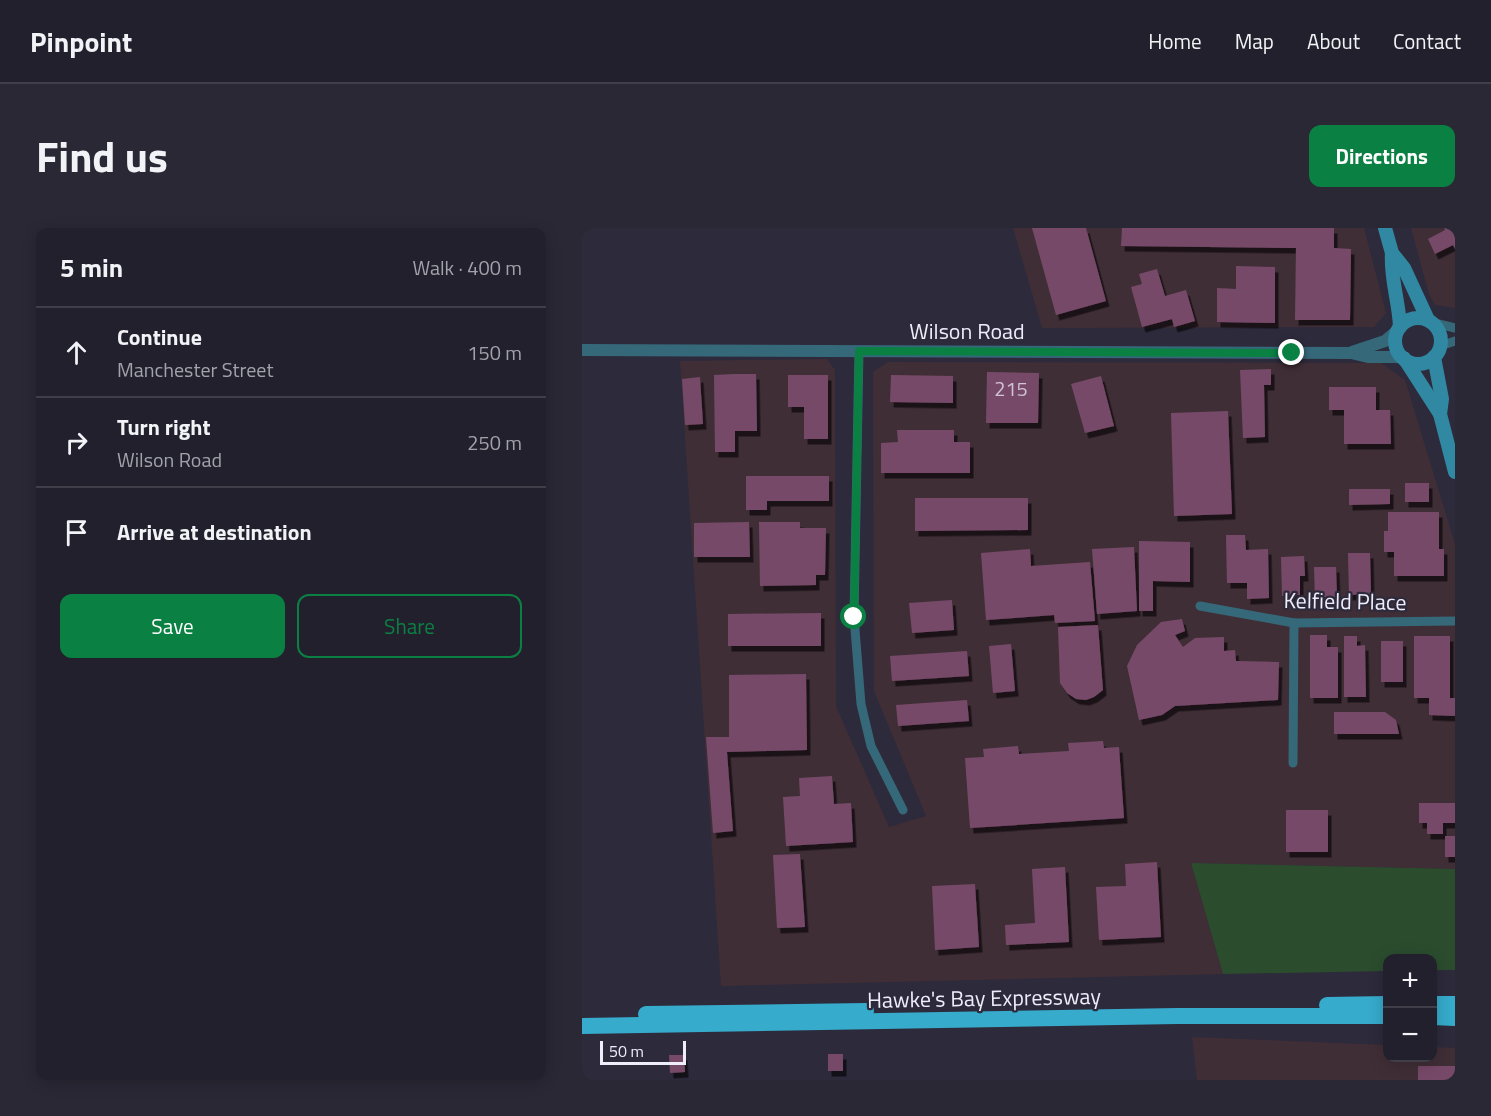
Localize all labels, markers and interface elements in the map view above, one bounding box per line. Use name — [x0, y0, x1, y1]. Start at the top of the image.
text: Pinpoint — [30, 20, 132, 63]
text: Home — [1148, 25, 1202, 57]
text: Map — [1235, 25, 1274, 57]
text: About — [1307, 25, 1360, 57]
text: Contact — [1393, 25, 1461, 57]
text: Find us — [36, 124, 168, 188]
button: Directions — [1309, 125, 1455, 187]
text: 5 min — [60, 248, 123, 287]
text: Walk · 400 m — [413, 252, 522, 283]
street label: Wilson Road — [909, 314, 1025, 348]
text: Continue — [117, 320, 202, 354]
icon: ahead — [60, 336, 93, 369]
text: 150 m — [467, 337, 522, 368]
route end — [1278, 339, 1304, 365]
text: Manchester Street — [117, 354, 273, 385]
house number: 215 — [994, 373, 1028, 404]
text: Turn right — [117, 410, 211, 444]
icon: right — [60, 426, 93, 459]
text: 250 m — [467, 427, 522, 458]
text: Wilson Road — [117, 444, 222, 475]
text: Arrive at destination — [117, 515, 312, 549]
icon: arrive — [60, 516, 93, 549]
street label: Kelfield Place — [1283, 583, 1407, 619]
button: Save — [60, 594, 285, 658]
button: Share — [297, 594, 522, 658]
route start — [840, 603, 866, 629]
map controls — [1383, 954, 1437, 1062]
button: + — [1383, 954, 1437, 1008]
street label: Hawke's Bay Expressway — [867, 979, 1102, 1017]
button: − — [1383, 1008, 1437, 1062]
scale bar — [600, 1038, 686, 1066]
text: 50 m — [609, 1039, 644, 1063]

